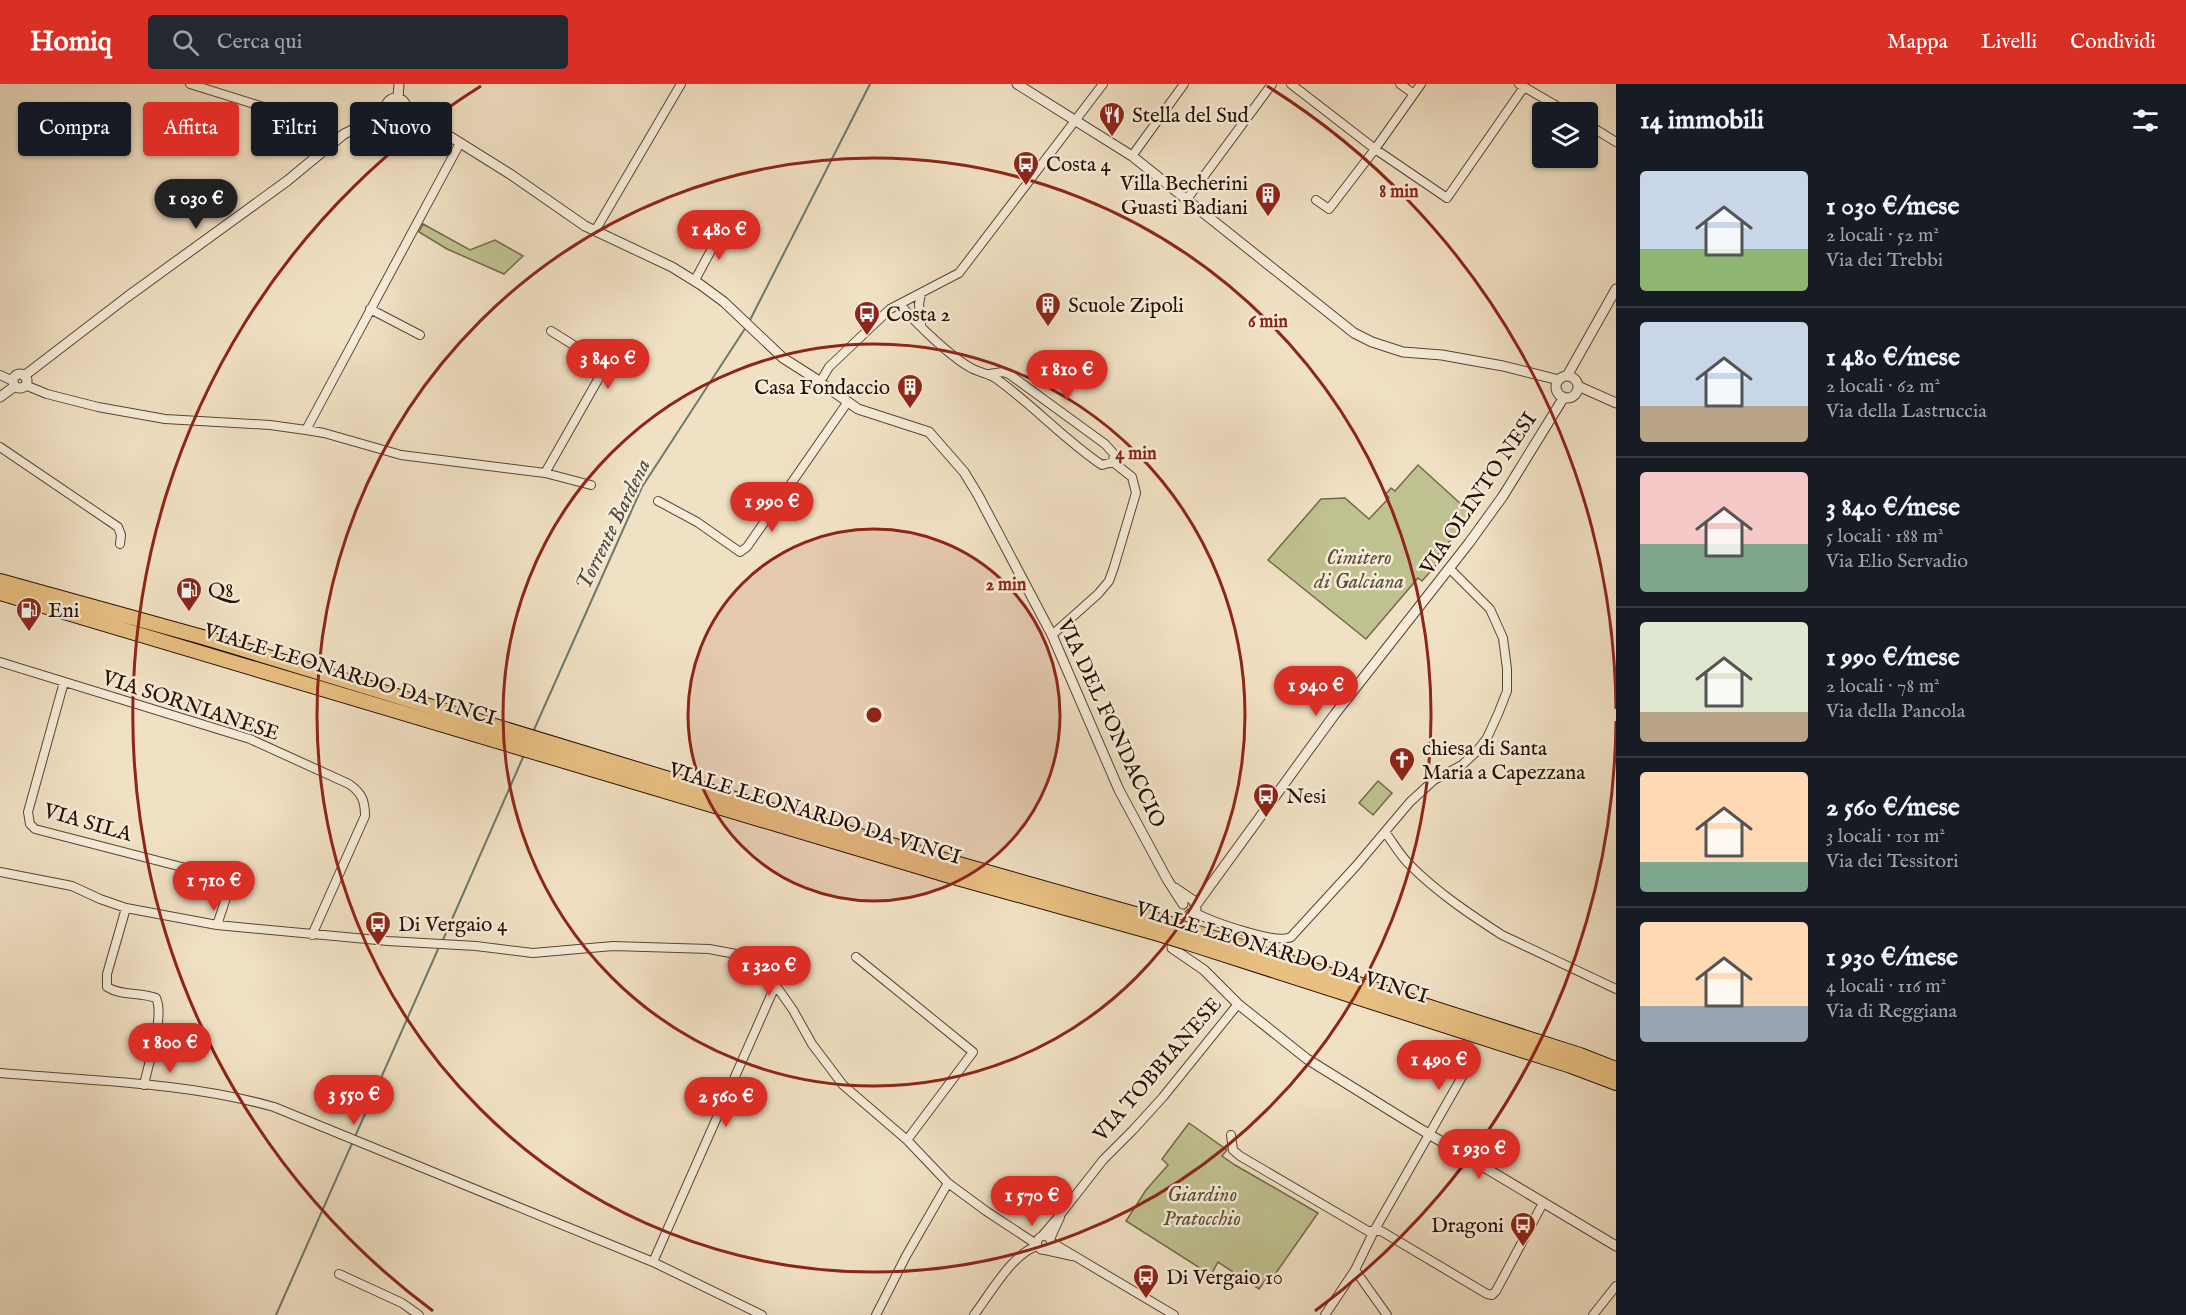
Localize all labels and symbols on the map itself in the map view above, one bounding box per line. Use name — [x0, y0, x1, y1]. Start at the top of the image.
restaurant icon: Stella del Sud — [1097, 100, 1127, 138]
place label: Stella del Sud — [1132, 103, 1250, 130]
bus stop icon: Costa 4 — [1011, 149, 1041, 187]
place label: Costa 4 — [1046, 152, 1112, 179]
place label: Villa Becherini Guasti Badiani — [1119, 171, 1248, 222]
pin: 1 030 € — [141, 179, 251, 230]
building icon: Villa Becherini Guasti Badiani — [1253, 180, 1283, 218]
text: 8 min — [1379, 181, 1419, 204]
pin: 1 480 € — [664, 210, 774, 261]
building icon: Scuole Zipoli — [1033, 290, 1063, 328]
place label: Scuole Zipoli — [1068, 293, 1184, 320]
bus stop icon: Costa 2 — [852, 299, 882, 337]
place label: Costa 2 — [886, 302, 951, 329]
text: 6 min — [1248, 311, 1288, 334]
pin: 3 840 € — [553, 339, 663, 390]
pin: 1 810 € — [1012, 350, 1122, 401]
building icon: Casa Fondaccio — [895, 372, 925, 410]
place label: Casa Fondaccio — [754, 375, 890, 402]
street label: VIA OLINTO NESI — [1414, 407, 1544, 581]
text: 4 min — [1115, 443, 1157, 466]
water label: Torrente Bardena — [570, 454, 658, 595]
pin: 1 990 € — [717, 482, 827, 533]
park label: Cimitero di Galciana — [1313, 545, 1404, 596]
text: 2 min — [986, 574, 1027, 597]
fuel station icon: Q8 — [174, 575, 204, 613]
place label: Q8 — [208, 578, 240, 605]
fuel station icon: Eni — [14, 595, 44, 633]
place label: Eni — [48, 598, 79, 625]
street label: VIA DEL FONDACCIO — [1050, 614, 1171, 832]
street label: VIALE LEONARDO DA VINCI — [199, 618, 499, 733]
street label: VIA SORNIANESE — [98, 665, 283, 748]
pin: 1 940 € — [1261, 666, 1371, 717]
centre of rings — [864, 705, 884, 725]
place label: chiesa di Santa Maria a Capezzana — [1422, 736, 1586, 787]
church icon: chiesa di Santa Maria a Capezzana — [1387, 745, 1417, 783]
street label: VIALE LEONARDO DA VINCI — [664, 757, 964, 872]
bus stop icon: Nesi — [1251, 781, 1281, 819]
place label: Nesi — [1286, 784, 1326, 811]
street label: VIA SILA — [39, 798, 136, 849]
pin: 1 710 € — [159, 861, 269, 912]
street label: VIALE LEONARDO DA VINCI — [1131, 896, 1431, 1011]
bus stop icon: Di Vergaio 4 — [363, 909, 393, 947]
place label: Di Vergaio 4 — [398, 912, 508, 939]
pin: 1 320 € — [714, 946, 824, 997]
street label: VIA TOBBIANESE — [1087, 992, 1228, 1149]
pin: 1 800 € — [115, 1023, 225, 1074]
pin: 1 490 € — [1384, 1040, 1494, 1091]
pin: 3 550 € — [299, 1075, 409, 1126]
pin: 2 560 € — [671, 1077, 781, 1128]
pin: 1 930 € — [1424, 1129, 1534, 1180]
pin: 1 570 € — [977, 1176, 1087, 1227]
park label: Giardino Pratocchio — [1163, 1182, 1241, 1233]
bus stop icon: Dragoni — [1508, 1210, 1538, 1248]
place label: Dragoni — [1431, 1213, 1504, 1240]
bus stop icon: Di Vergaio 10 — [1131, 1262, 1161, 1300]
place label: Di Vergaio 10 — [1166, 1265, 1283, 1292]

